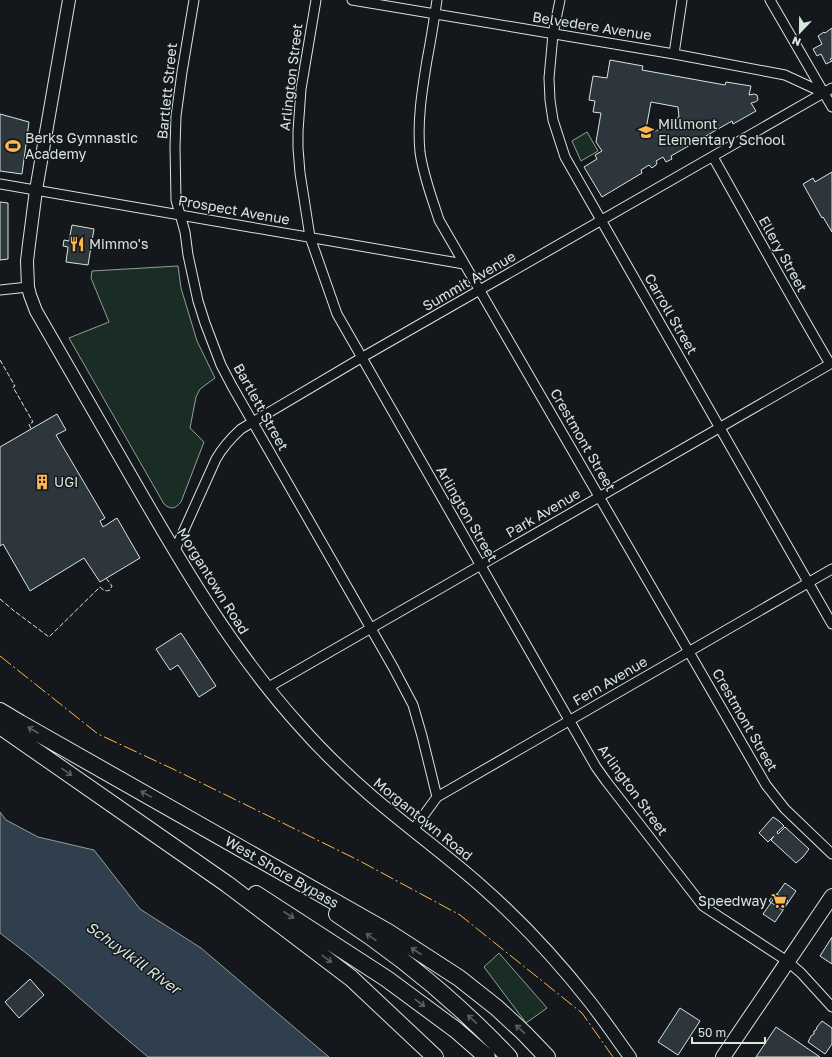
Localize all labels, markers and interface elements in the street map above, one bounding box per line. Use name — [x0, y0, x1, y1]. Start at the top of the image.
street label: Belvedere Avenue — [531, 8, 653, 43]
north arrow — [780, 12, 820, 52]
street label: Arlington Street — [275, 22, 306, 131]
text: N — [790, 34, 802, 49]
street label: Bartlett Street — [153, 42, 180, 140]
place label: Millmont Elementary School — [658, 115, 785, 148]
school or university icon: Millmont Elementary School — [637, 123, 655, 141]
place label: Berks Gymnastic Academy — [25, 129, 138, 162]
sports icon: Berks Gymnastic Academy — [4, 137, 22, 155]
street label: Prospect Avenue — [177, 191, 291, 228]
street label: Ellery Street — [756, 213, 811, 295]
restaurant icon: Mimmo's — [68, 235, 86, 253]
place label: Mimmo's — [89, 235, 148, 252]
street label: Summit Avenue — [419, 247, 518, 314]
street label: Carroll Street — [641, 270, 701, 357]
street label: Bartlett Street — [230, 360, 292, 453]
street label: Crestmont Street — [547, 385, 620, 494]
street label: Arlington Street — [433, 463, 502, 565]
building icon: UGI — [33, 473, 51, 491]
place label: UGI — [54, 473, 79, 490]
street label: Park Avenue — [502, 484, 583, 541]
street label: Morgantown Road — [174, 524, 253, 637]
street label: Fern Avenue — [569, 652, 650, 709]
street label: Crestmont Street — [709, 665, 782, 774]
one-way arrow — [27, 726, 39, 734]
street label: Arlington Street — [595, 741, 672, 838]
one-way arrow — [61, 768, 72, 776]
street label: Morgantown Road — [370, 773, 476, 864]
one-way arrow — [140, 790, 152, 798]
street label: West Shore Bypass — [222, 832, 342, 911]
place label: Speedway — [698, 892, 767, 909]
supermarket icon: Speedway — [770, 892, 788, 910]
one-way arrow — [283, 911, 294, 919]
water label: Schuylkill River — [82, 917, 186, 999]
one-way arrow — [366, 933, 377, 941]
one-way arrow — [411, 946, 422, 955]
one-way arrow — [321, 955, 332, 963]
one-way arrow — [414, 999, 425, 1007]
one-way arrow — [467, 1014, 477, 1024]
scale bar — [692, 1019, 765, 1045]
one-way arrow — [515, 1024, 525, 1033]
text: 50 m — [698, 1025, 726, 1040]

